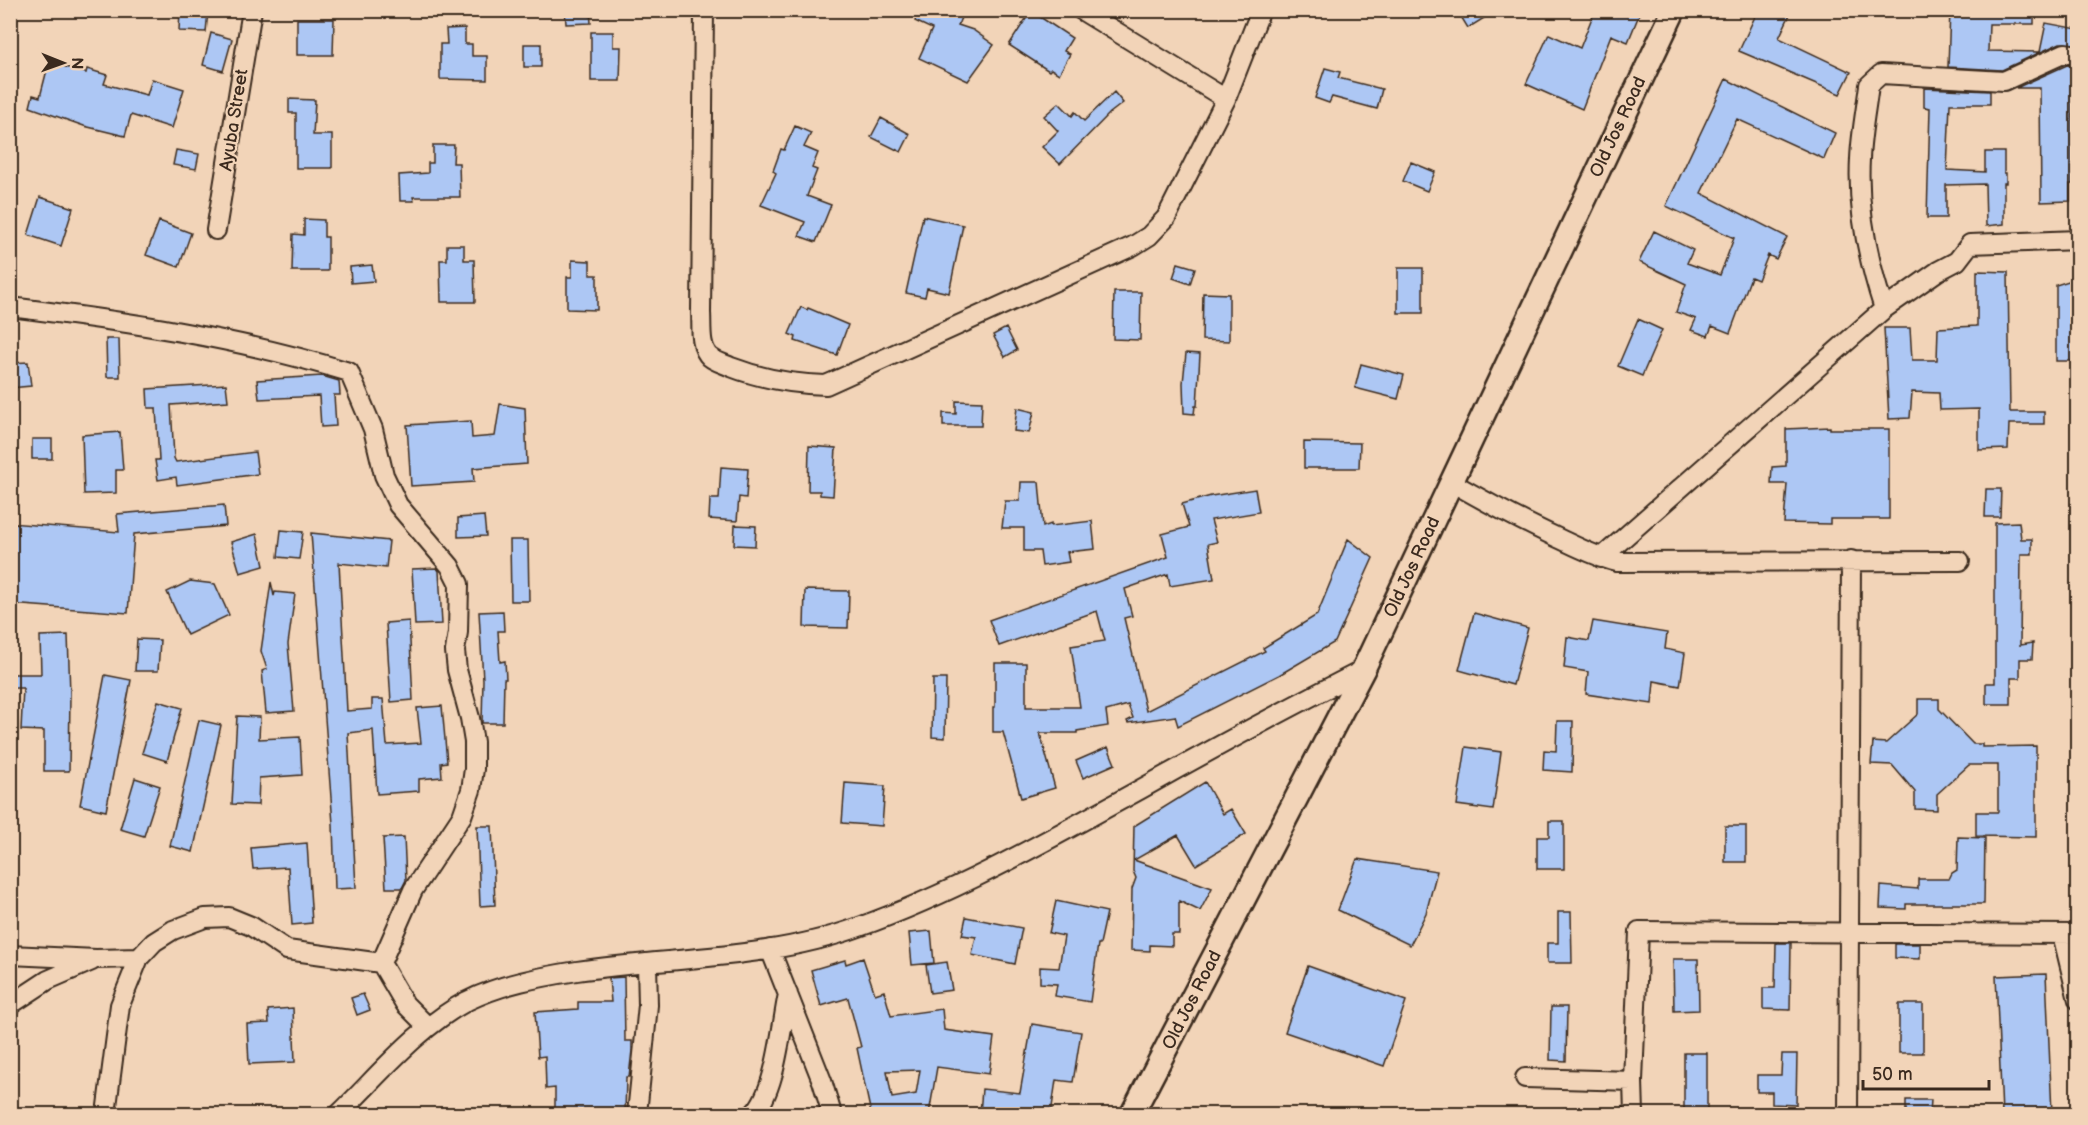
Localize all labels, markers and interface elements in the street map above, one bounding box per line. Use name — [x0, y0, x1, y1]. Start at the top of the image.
north arrow — [33, 33, 93, 93]
text: N — [67, 57, 86, 69]
street label: Ayuba Street — [216, 67, 253, 173]
street label: Old Jos Road — [1586, 73, 1650, 181]
street label: Old Jos Road — [1380, 513, 1444, 621]
street label: Old Jos Road — [1158, 947, 1226, 1053]
scale bar — [1863, 1053, 1989, 1091]
text: 50 m — [1872, 1064, 1913, 1085]

